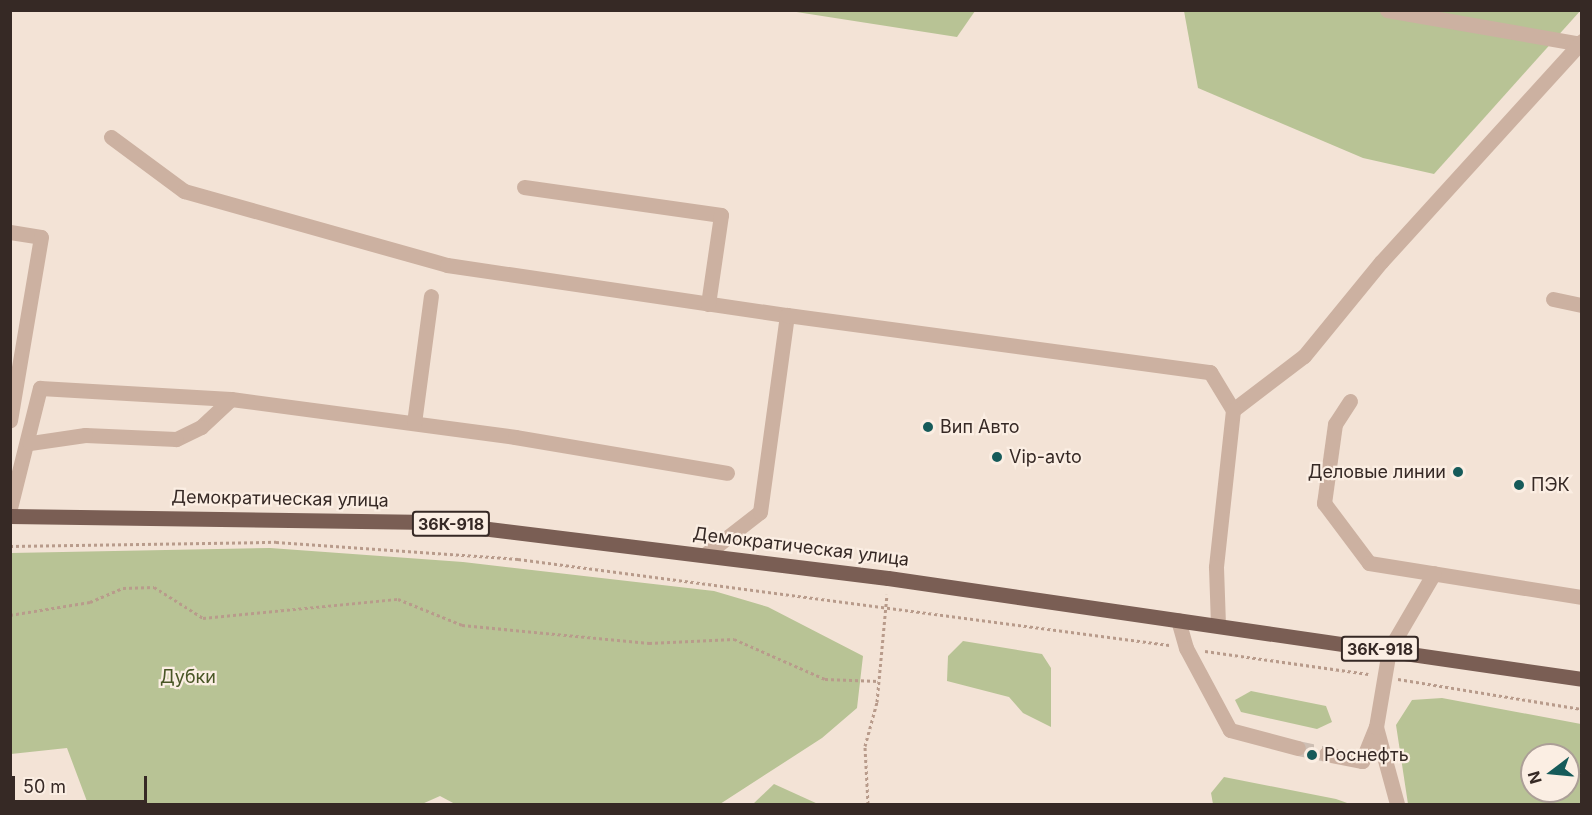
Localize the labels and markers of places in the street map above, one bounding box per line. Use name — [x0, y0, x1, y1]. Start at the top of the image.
place label: Вип Авто — [940, 416, 1020, 438]
marker: Вип Авто — [921, 420, 935, 434]
place label: Vip-avto — [1009, 446, 1082, 468]
marker: Vip-avto — [990, 450, 1004, 464]
place label: Деловые линии — [1308, 461, 1446, 483]
marker: Деловые линии — [1451, 465, 1465, 479]
place label: ПЭК — [1531, 474, 1570, 496]
marker: ПЭК — [1512, 478, 1526, 492]
place label: Роснефть — [1324, 744, 1409, 766]
marker: Роснефть — [1305, 748, 1319, 762]

